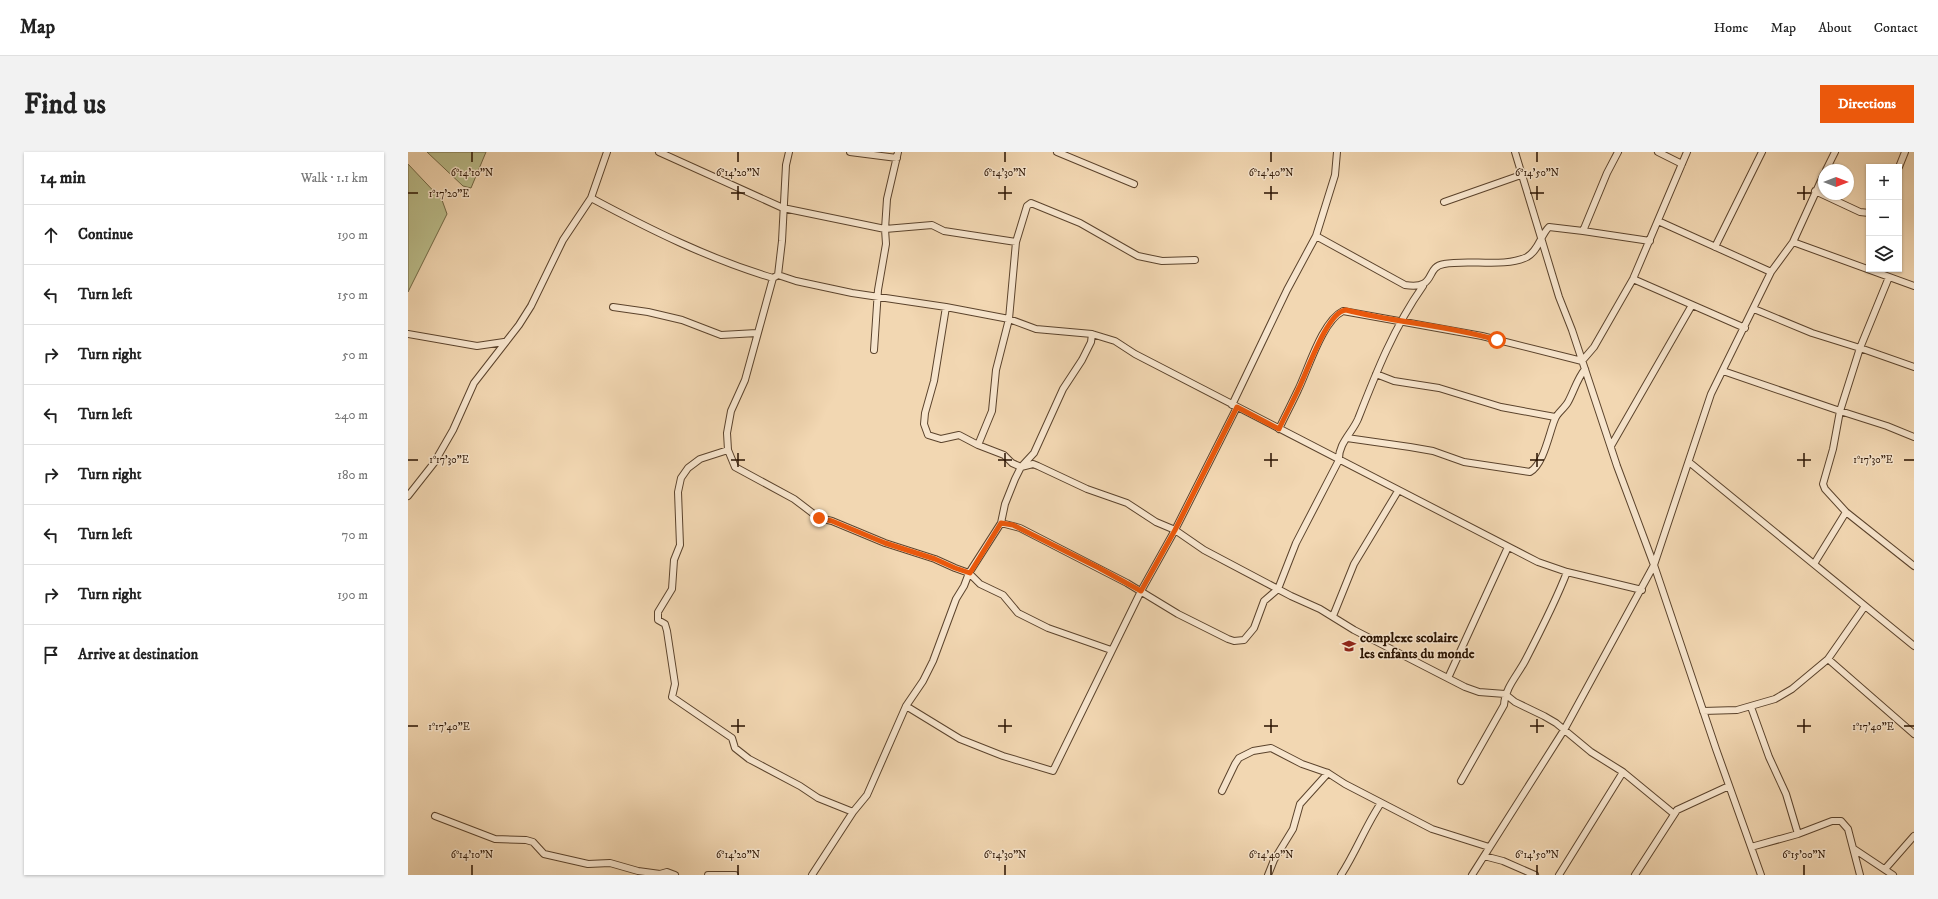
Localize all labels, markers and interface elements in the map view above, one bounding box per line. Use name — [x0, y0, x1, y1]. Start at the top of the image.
text: Map — [20, 16, 55, 39]
text: Home — [1714, 19, 1748, 37]
text: Map — [1770, 19, 1796, 37]
text: About — [1818, 19, 1852, 37]
text: Contact — [1874, 19, 1918, 37]
button: Directions — [1820, 85, 1914, 123]
text: Find us — [24, 87, 106, 122]
north arrow — [1818, 164, 1854, 200]
map controls — [1866, 164, 1902, 272]
button: + — [1866, 164, 1902, 200]
text: 14 min — [40, 167, 86, 189]
text: 6°14'10"N — [451, 167, 493, 179]
text: 6°14'20"N — [716, 167, 760, 179]
text: 6°14'30"N — [984, 167, 1026, 179]
text: 6°14'40"N — [1249, 167, 1293, 179]
text: 6°14'50"N — [1515, 167, 1559, 179]
text: Walk · 1.1 km — [301, 170, 368, 186]
text: 1°17'20"E — [429, 188, 469, 200]
button: − — [1866, 200, 1902, 236]
icon: ahead — [40, 224, 62, 246]
text: Continue — [78, 225, 133, 244]
text: 190 m — [337, 227, 368, 243]
button: layers — [1866, 236, 1902, 272]
icon: left — [40, 284, 62, 306]
text: Turn left — [78, 285, 132, 304]
text: 150 m — [337, 287, 368, 303]
route start — [1488, 331, 1506, 349]
icon: right — [40, 344, 62, 366]
text: Turn right — [78, 345, 141, 364]
text: 50 m — [342, 347, 368, 363]
icon: left — [40, 404, 62, 426]
text: Turn left — [78, 405, 132, 424]
text: 240 m — [335, 407, 368, 423]
text: 1°17'30"E — [429, 454, 469, 466]
text: 1°17'30"E — [1853, 454, 1893, 466]
icon: right — [40, 464, 62, 486]
text: Turn right — [78, 465, 141, 484]
text: 180 m — [337, 467, 368, 483]
route end — [810, 509, 828, 527]
icon: left — [40, 524, 62, 546]
text: Turn left — [78, 525, 132, 544]
text: 70 m — [342, 527, 368, 543]
icon: right — [40, 584, 62, 606]
text: Turn right — [78, 585, 141, 604]
text: 190 m — [337, 587, 368, 603]
place label: complexe scolaire les enfants du monde — [1359, 629, 1475, 663]
school or university icon: complexe scolaire les enfants du monde — [1341, 638, 1357, 654]
icon: arrive — [40, 644, 62, 666]
text: Arrive at destination — [78, 645, 198, 664]
text: 1°17'40"E — [428, 721, 470, 733]
text: 1°17'40"E — [1852, 721, 1894, 733]
text: 6°14'10"N — [451, 849, 493, 861]
text: 6°14'20"N — [716, 849, 760, 861]
text: 6°14'30"N — [984, 849, 1026, 861]
text: 6°14'40"N — [1249, 849, 1293, 861]
text: 6°14'50"N — [1515, 849, 1559, 861]
text: 6°15'00"N — [1782, 849, 1826, 861]

